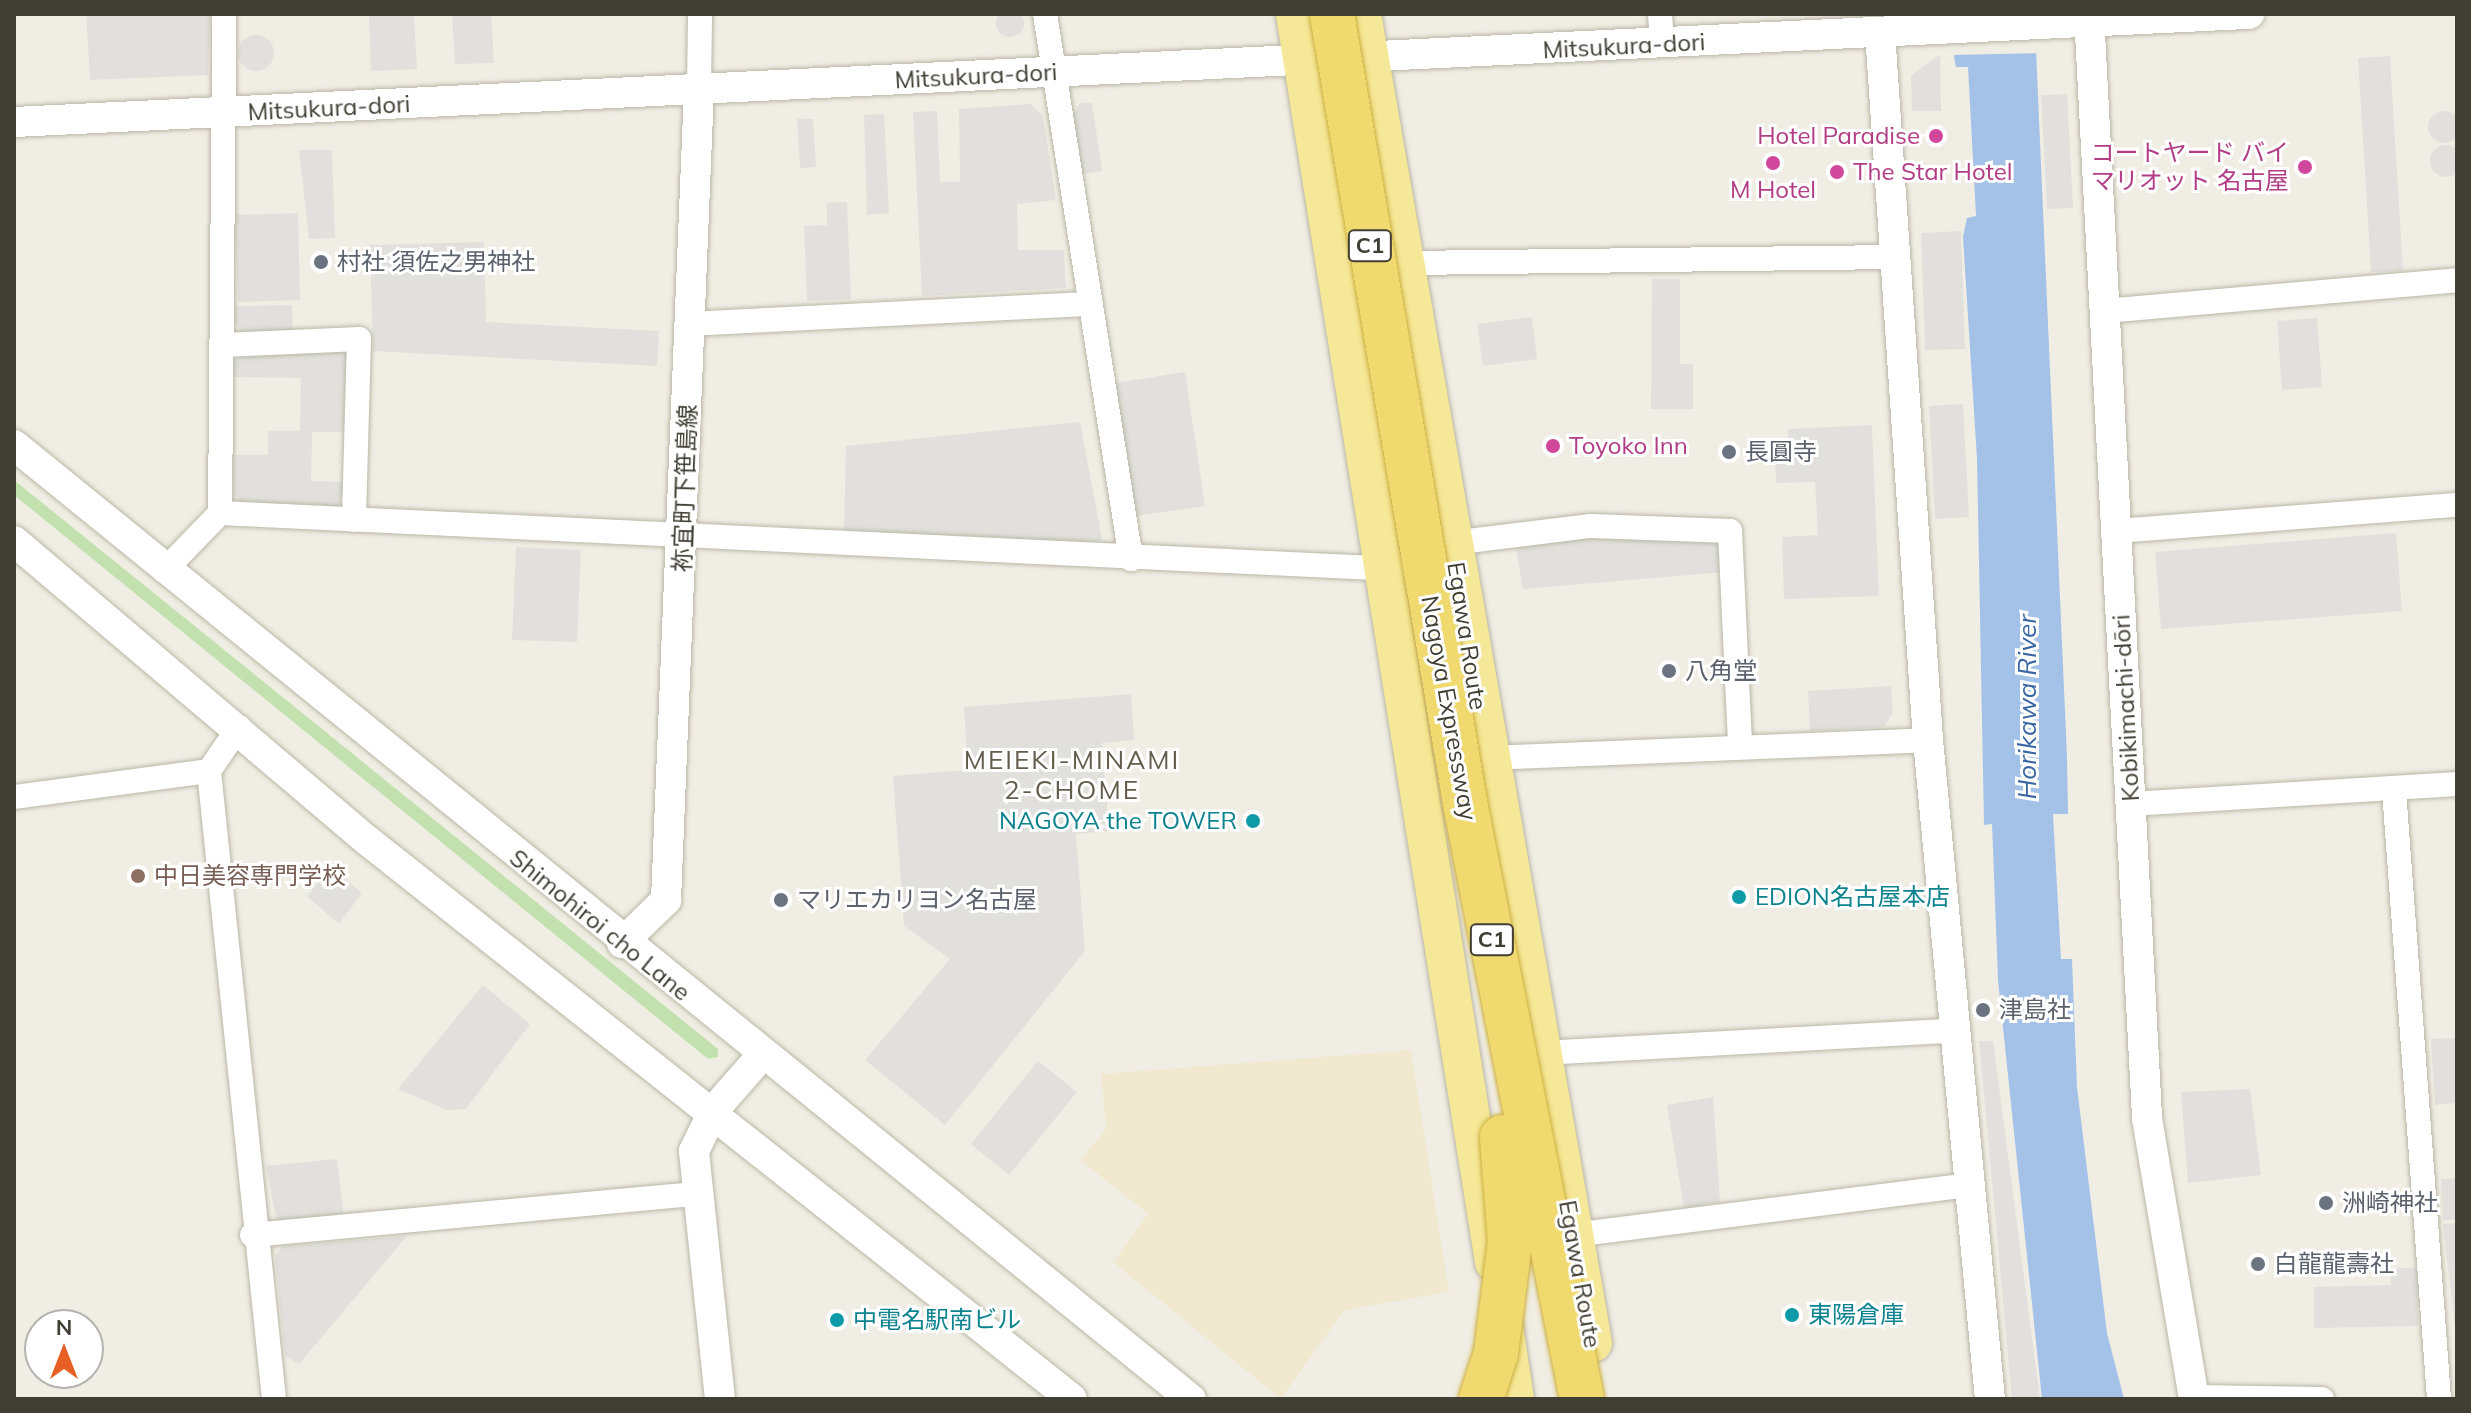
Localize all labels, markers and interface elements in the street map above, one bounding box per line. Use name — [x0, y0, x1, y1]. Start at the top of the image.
street label: Mitsukura-dori — [1542, 27, 1706, 65]
street label: Mitsukura-dori — [894, 57, 1058, 95]
street label: Mitsukura-dori — [247, 89, 411, 127]
place label: Hotel Paradise — [1757, 122, 1920, 150]
marker: Hotel Paradise — [1927, 127, 1945, 145]
place label: コートヤード バイ マリオット 名古屋 — [2091, 139, 2289, 195]
marker: M Hotel — [1764, 154, 1782, 172]
place label: The Star Hotel — [1853, 158, 2013, 186]
marker: コートヤード バイ マリオット 名古屋 — [2296, 158, 2314, 176]
marker: The Star Hotel — [1828, 163, 1846, 181]
place label: M Hotel — [1730, 176, 1816, 204]
road number: C1 — [1346, 228, 1394, 264]
place label: 村社 須佐之男神社 — [337, 248, 535, 276]
marker: 村社 須佐之男神社 — [312, 253, 330, 271]
street label: 祢宜町下笹島線 — [668, 404, 702, 572]
place label: Toyoko Inn — [1569, 432, 1688, 460]
marker: Toyoko Inn — [1544, 437, 1562, 455]
place label: 長圓寺 — [1745, 438, 1817, 466]
marker: 長圓寺 — [1720, 443, 1738, 461]
street label: Egawa Route — [1441, 560, 1493, 712]
street label: Nagoya Expressway — [1415, 593, 1483, 823]
water label: Horikawa River — [2011, 614, 2043, 800]
street label: Kobikimachi-dōri — [2107, 614, 2145, 802]
place label: 八角堂 — [1685, 657, 1757, 685]
marker: 八角堂 — [1660, 662, 1678, 680]
district label: MEIEKI-MINAMI 2-CHOME — [964, 744, 1180, 806]
place label: NAGOYA the TOWER — [999, 807, 1237, 835]
marker: NAGOYA the TOWER — [1244, 812, 1262, 830]
street label: Shimohiroi cho Lane — [504, 843, 696, 1007]
place label: 中日美容専門学校 — [154, 862, 346, 890]
marker: 中日美容専門学校 — [129, 867, 147, 885]
place label: EDION名古屋本店 — [1755, 883, 1950, 911]
place label: マリエカリヨン名古屋 — [797, 886, 1037, 914]
marker: EDION名古屋本店 — [1730, 888, 1748, 906]
marker: マリエカリヨン名古屋 — [772, 891, 790, 909]
road number: C1 — [1468, 922, 1516, 958]
place label: 津島社 — [1999, 996, 2071, 1024]
marker: 津島社 — [1974, 1001, 1992, 1019]
place label: 洲崎神社 — [2342, 1189, 2438, 1217]
marker: 洲崎神社 — [2317, 1194, 2335, 1212]
street label: Egawa Route — [1553, 1198, 1607, 1350]
place label: 白龍龍壽社 — [2274, 1250, 2394, 1278]
marker: 白龍龍壽社 — [2249, 1255, 2267, 1273]
place label: 東陽倉庫 — [1808, 1301, 1904, 1329]
place label: 中電名駅南ビル — [853, 1306, 1021, 1334]
marker: 東陽倉庫 — [1783, 1306, 1801, 1324]
north arrow — [24, 1309, 104, 1389]
marker: 中電名駅南ビル — [828, 1311, 846, 1329]
text: N — [56, 1313, 72, 1341]

